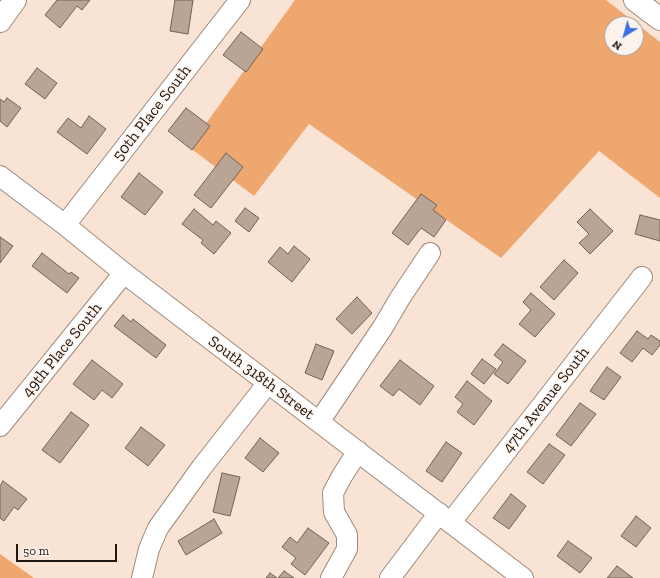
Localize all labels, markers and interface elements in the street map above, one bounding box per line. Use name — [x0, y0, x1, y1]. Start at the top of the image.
north arrow — [604, 16, 644, 56]
text: N — [610, 37, 624, 53]
street label: 50th Place South — [109, 61, 195, 165]
street label: 49th Place South — [18, 299, 106, 401]
street label: South 318th Street — [204, 332, 318, 424]
street label: 47th Avenue South — [499, 343, 593, 457]
scale bar — [18, 536, 119, 562]
text: 50 m — [23, 544, 49, 558]

